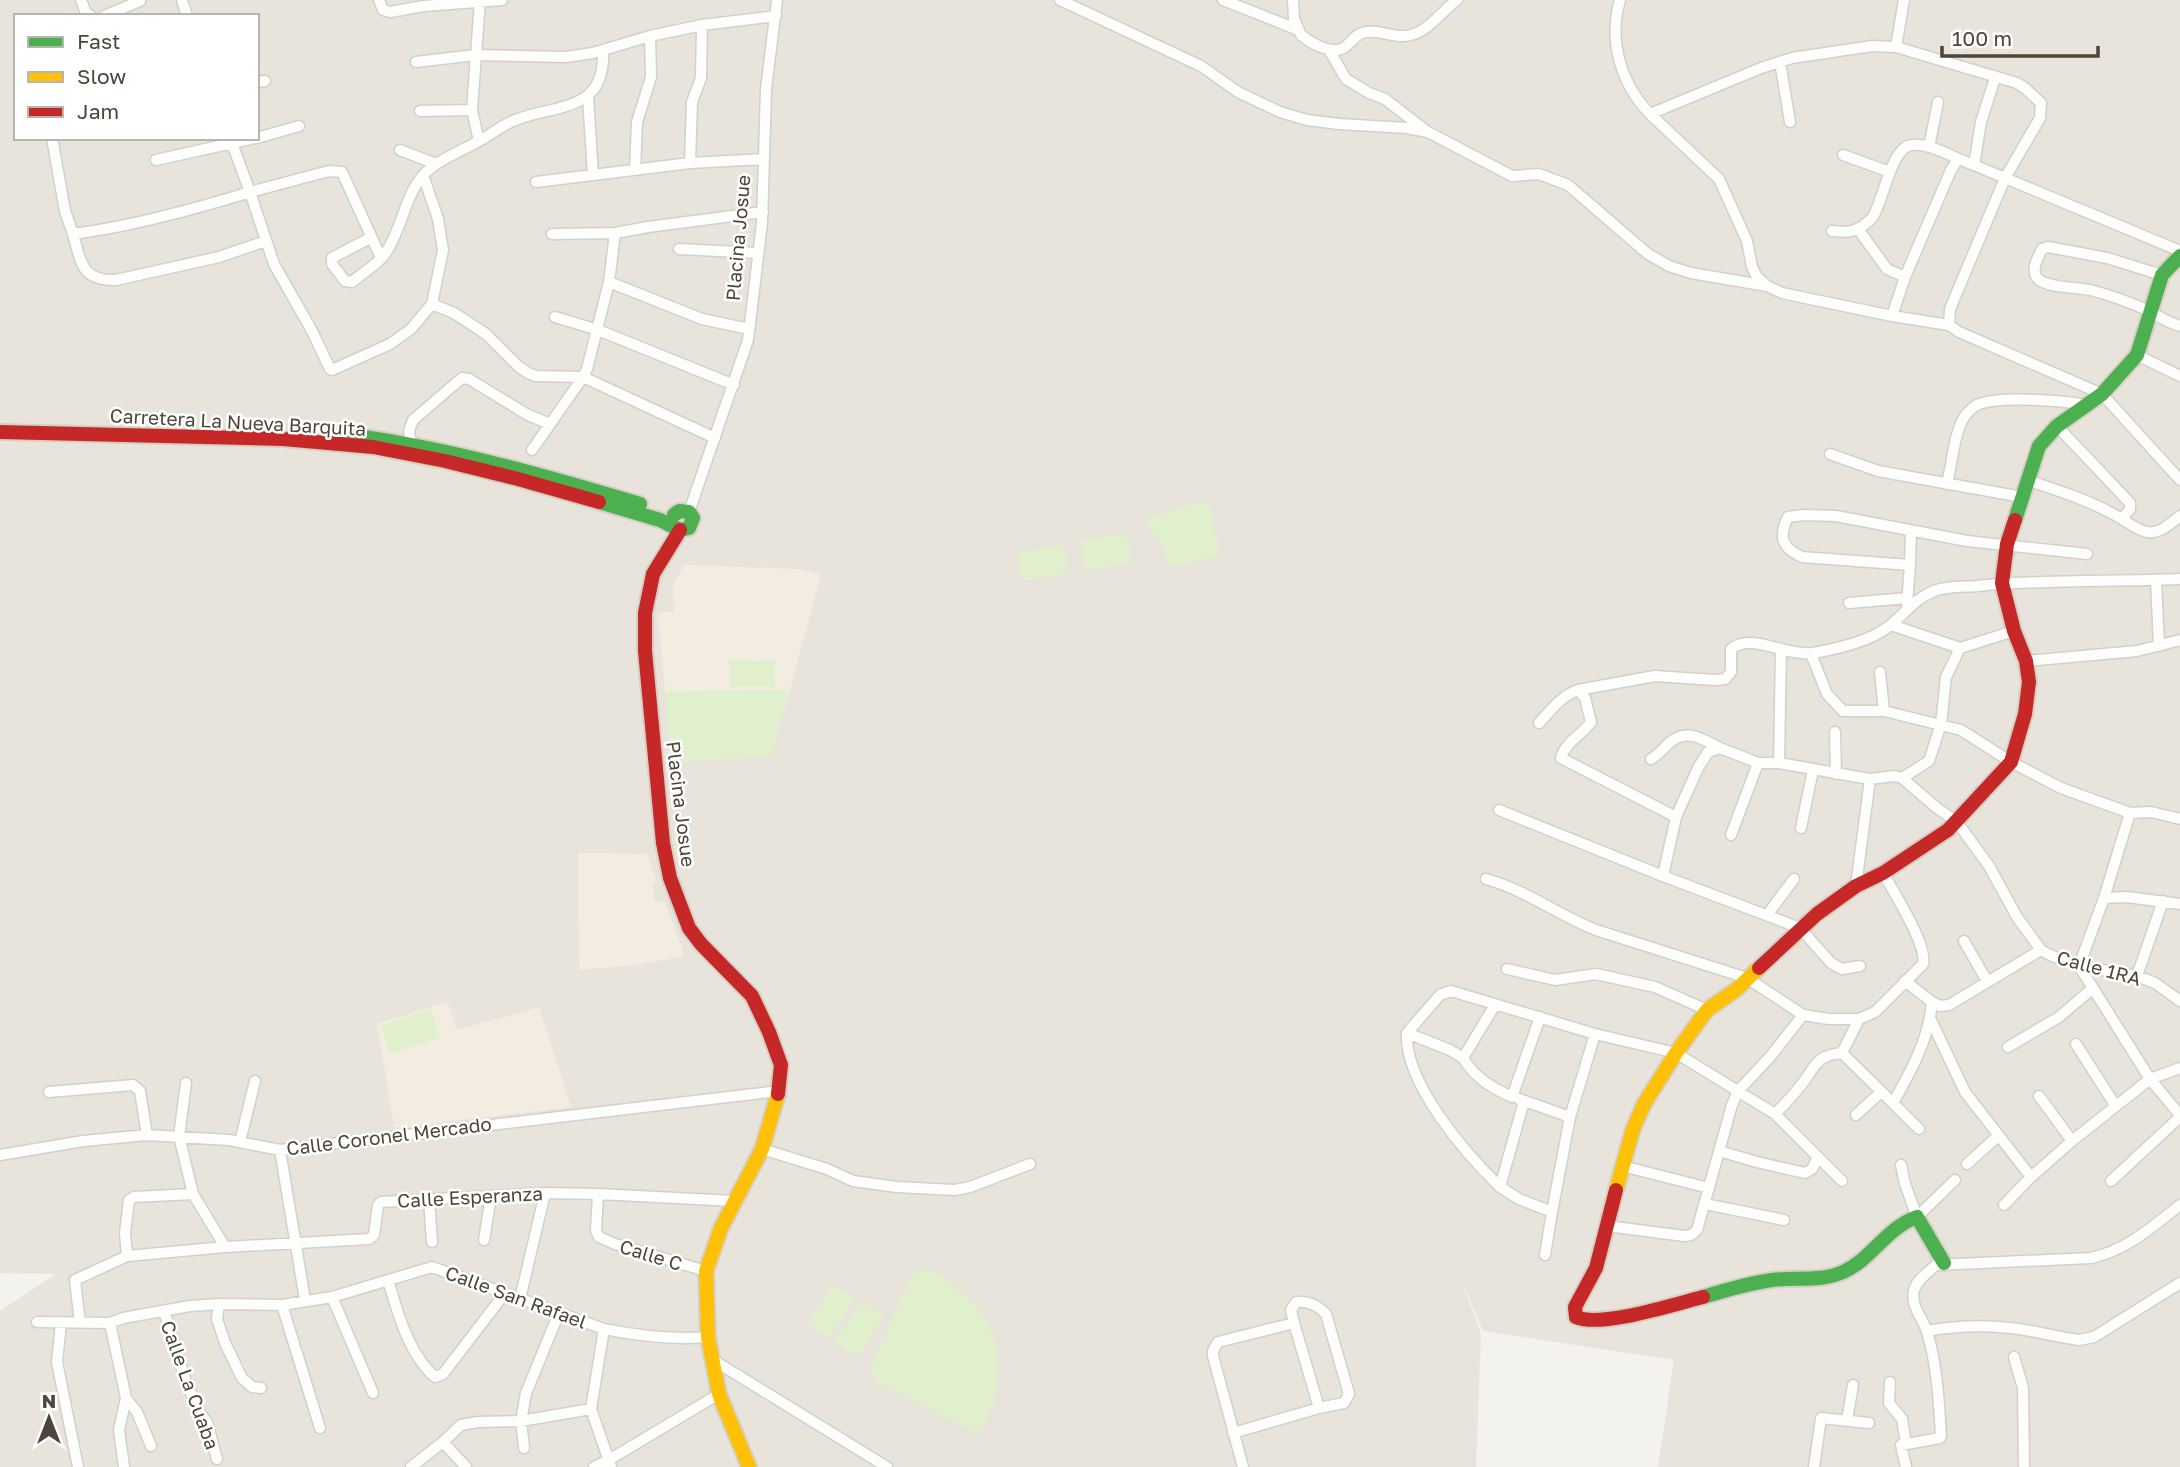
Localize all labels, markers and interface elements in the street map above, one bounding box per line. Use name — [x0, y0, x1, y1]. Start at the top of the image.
legend — [14, 14, 259, 140]
scale bar — [1942, 14, 2098, 58]
text: 100 m — [1952, 25, 2012, 51]
text: Fast — [77, 28, 120, 54]
text: Slow — [77, 63, 126, 89]
text: Jam — [77, 98, 119, 124]
street label: Placina Josue — [721, 174, 754, 302]
street label: Carretera La Nueva Barquita — [109, 403, 367, 440]
street label: Placina Josue — [662, 740, 701, 868]
street label: Calle 1RA — [2054, 945, 2144, 990]
street label: Calle Coronel Mercado — [285, 1111, 493, 1160]
street label: Calle Esperanza — [397, 1181, 543, 1212]
street label: Calle C — [617, 1234, 685, 1275]
street label: Calle San Rafael — [442, 1260, 590, 1333]
street label: Calle La Cuaba — [156, 1317, 224, 1452]
north arrow — [14, 1383, 84, 1453]
text: N — [42, 1389, 56, 1412]

